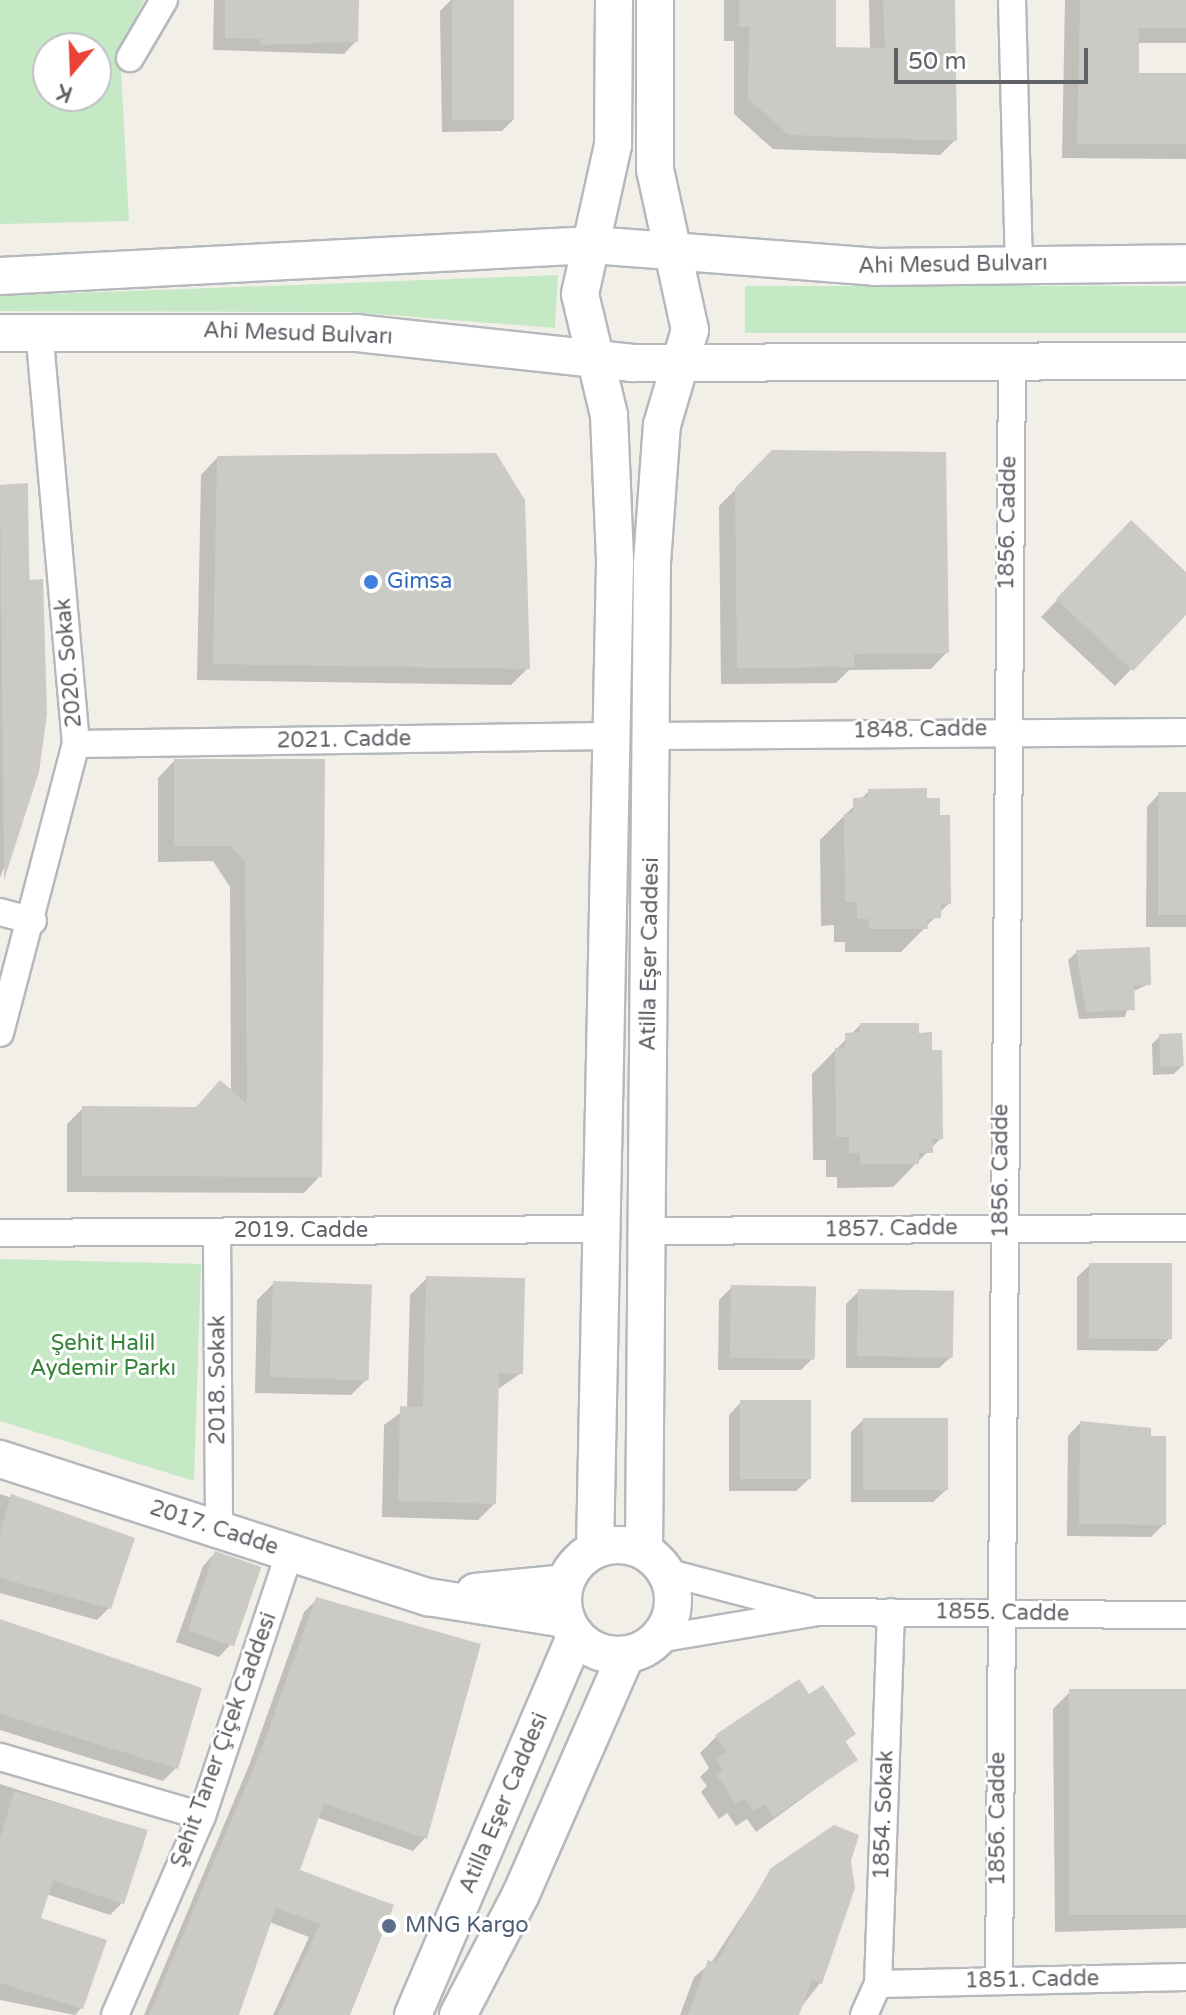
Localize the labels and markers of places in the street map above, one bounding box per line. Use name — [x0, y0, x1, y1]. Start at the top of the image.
place label: Gimsa — [387, 569, 452, 595]
marker: Gimsa — [362, 573, 380, 591]
place label: MNG Kargo — [405, 1913, 529, 1939]
marker: MNG Kargo — [380, 1917, 398, 1935]

